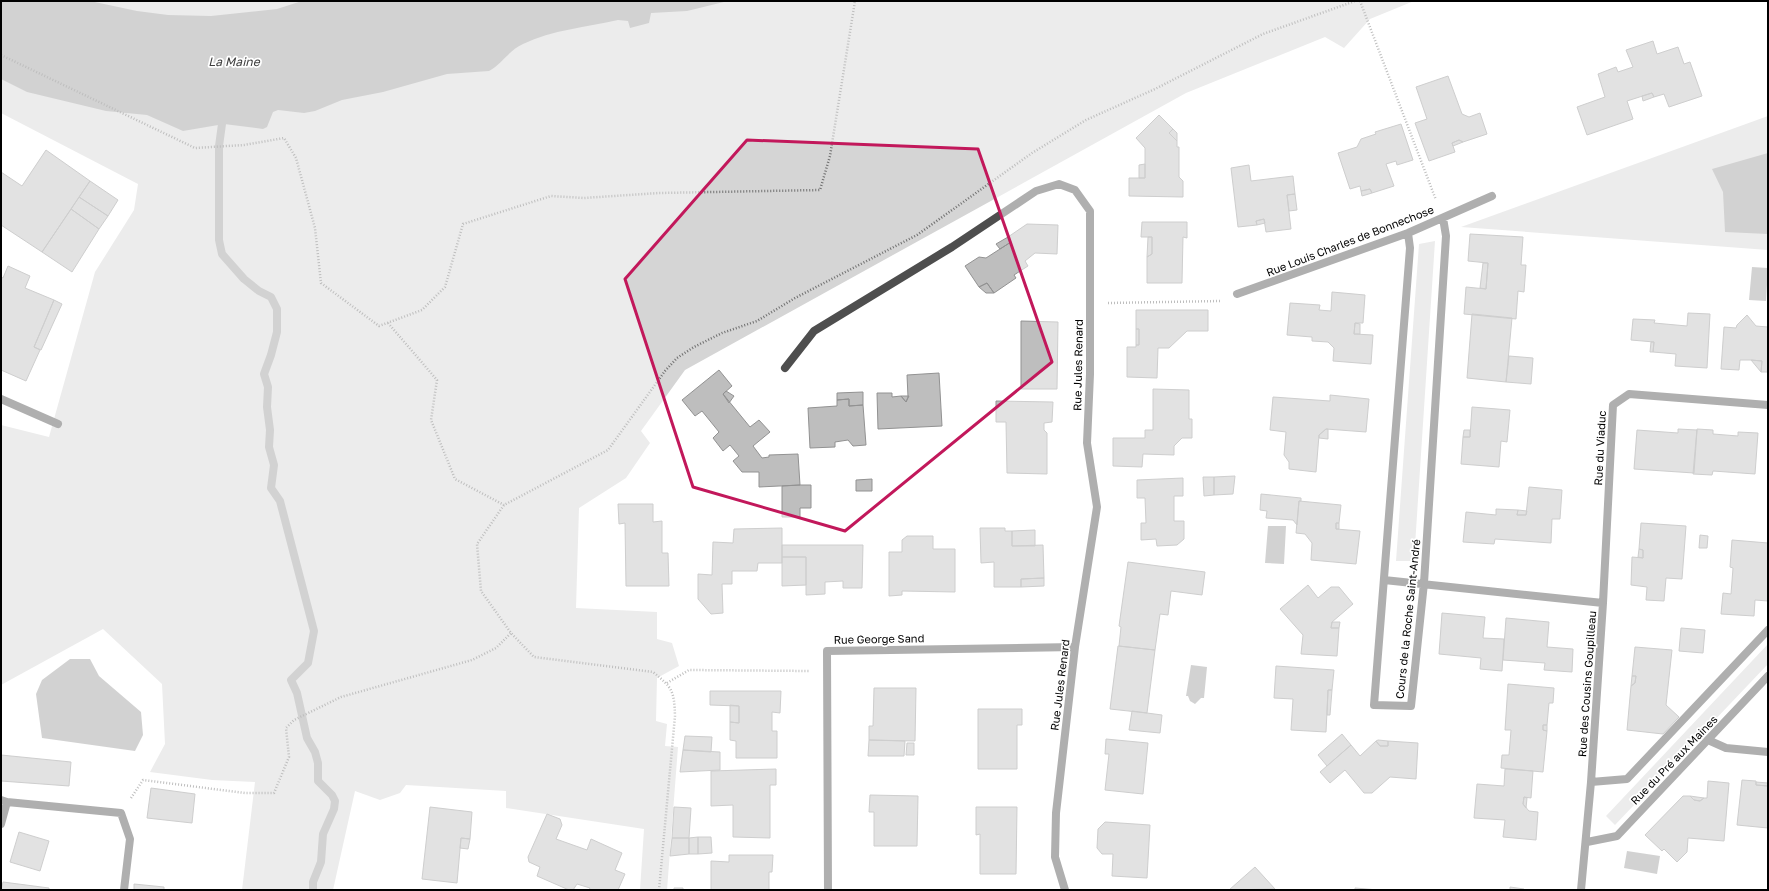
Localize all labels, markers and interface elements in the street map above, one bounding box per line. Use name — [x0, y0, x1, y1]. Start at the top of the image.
water label: La Maine — [208, 54, 261, 69]
street label: Rue Louis Charles de Bonnechose — [1264, 202, 1435, 279]
street label: Rue Jules Renard — [1070, 319, 1085, 411]
street label: Rue du Viaduc — [1591, 410, 1608, 486]
street label: Cours de la Roche Saint-André — [1393, 538, 1422, 699]
street label: Rue des Cousins Goupilleau — [1575, 610, 1598, 758]
street label: Rue George Sand — [834, 631, 924, 646]
street label: Rue Jules Renard — [1047, 639, 1072, 731]
street label: Rue du Pré aux Maines — [1628, 712, 1720, 807]

